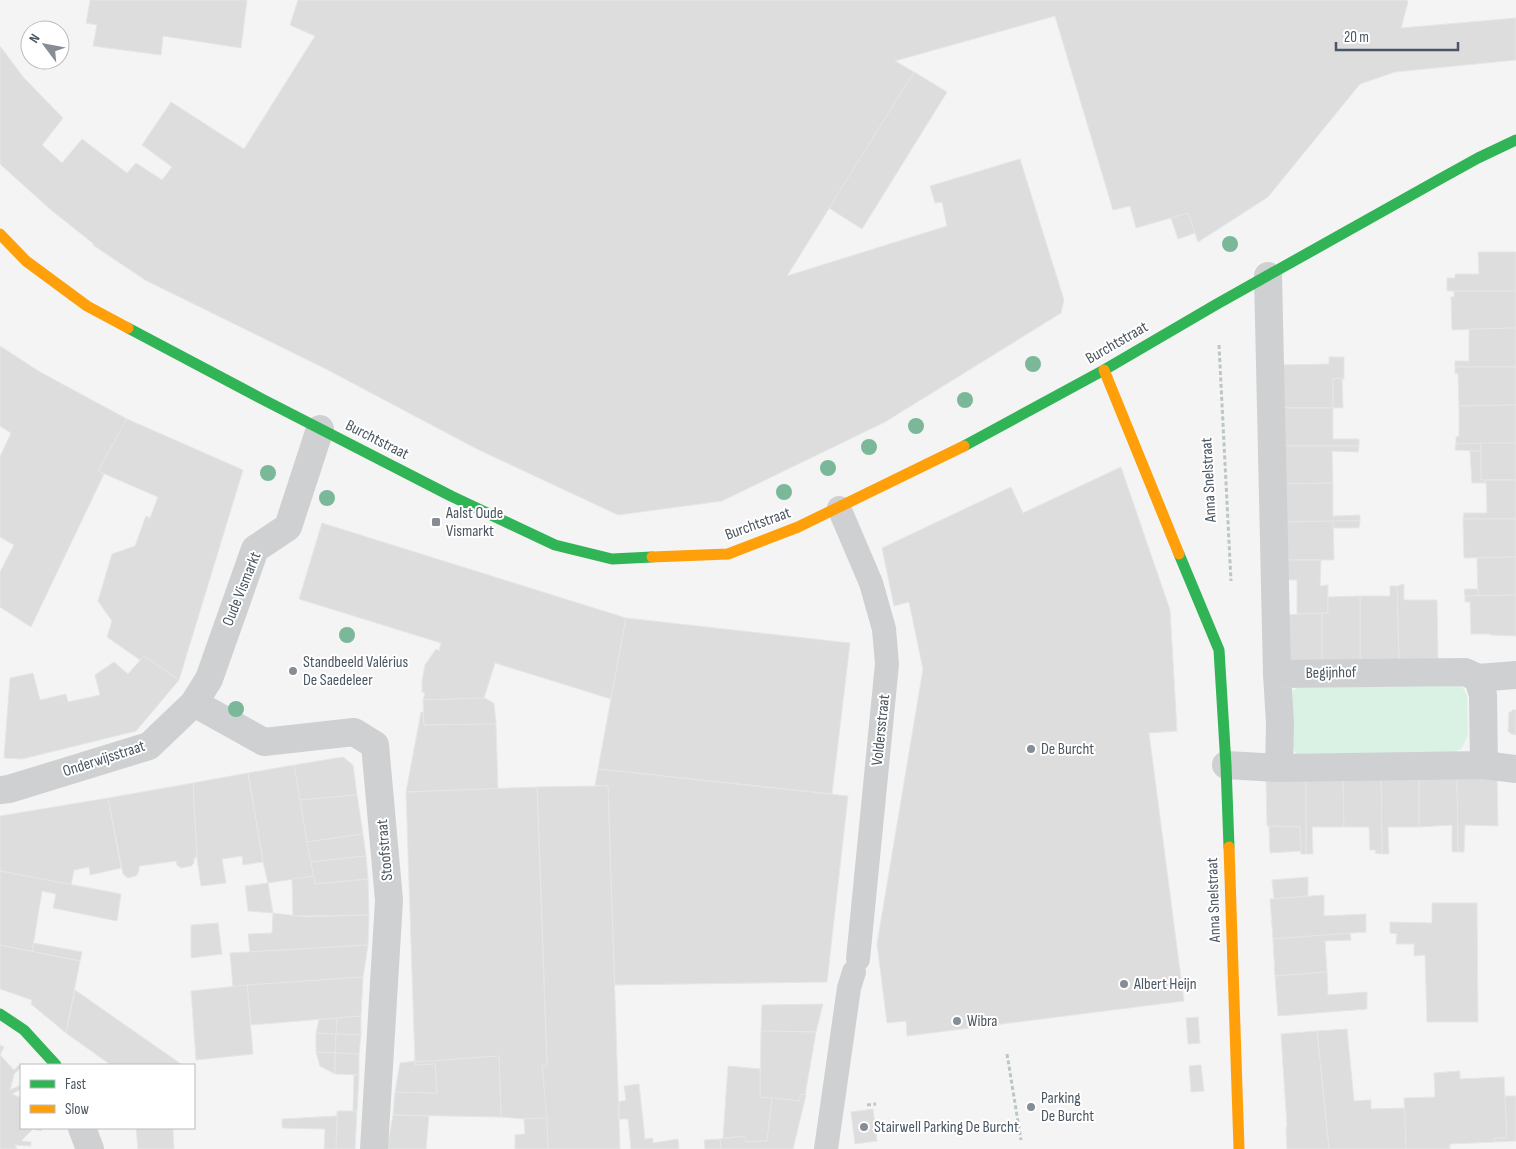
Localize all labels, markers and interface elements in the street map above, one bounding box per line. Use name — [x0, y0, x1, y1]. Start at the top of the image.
north arrow — [20, 20, 70, 70]
scale bar — [1336, 20, 1458, 52]
text: 20 m — [1344, 28, 1369, 47]
text: N — [25, 31, 44, 46]
street label: Burchtstraat — [1083, 318, 1151, 368]
street label: Burchtstraat — [342, 416, 412, 464]
street label: Anna Snelstraat — [1197, 437, 1221, 524]
street label: Burchtstraat — [723, 503, 794, 545]
place label: Aalst Oude Vismarkt — [445, 504, 503, 541]
marker: Aalst Oude Vismarkt — [430, 516, 442, 528]
street label: Oude Vismarkt — [219, 549, 265, 629]
place label: Standbeeld Valérius De Saedeleer — [303, 653, 409, 690]
street label: Begijnhof — [1305, 663, 1357, 683]
marker: Standbeeld Valérius De Saedeleer — [287, 665, 299, 677]
street label: Voldersstraat — [868, 693, 894, 767]
street label: Onderwijsstraat — [61, 737, 148, 781]
place label: De Burcht — [1041, 740, 1094, 759]
marker: De Burcht — [1025, 743, 1037, 755]
street label: Stoofstraat — [373, 818, 397, 882]
street label: Anna Snelstraat — [1203, 857, 1225, 944]
place label: Albert Heijn — [1133, 975, 1197, 994]
marker: Albert Heijn — [1118, 978, 1130, 990]
place label: Wibra — [967, 1012, 998, 1031]
marker: Wibra — [951, 1015, 963, 1027]
legend — [20, 1064, 195, 1129]
text: Fast — [65, 1075, 87, 1094]
place label: Parking De Burcht — [1041, 1089, 1094, 1126]
text: Slow — [65, 1100, 89, 1119]
marker: Parking De Burcht — [1025, 1101, 1037, 1113]
place label: Stairwell Parking De Burcht — [874, 1118, 1019, 1137]
marker: Stairwell Parking De Burcht — [858, 1121, 870, 1133]

